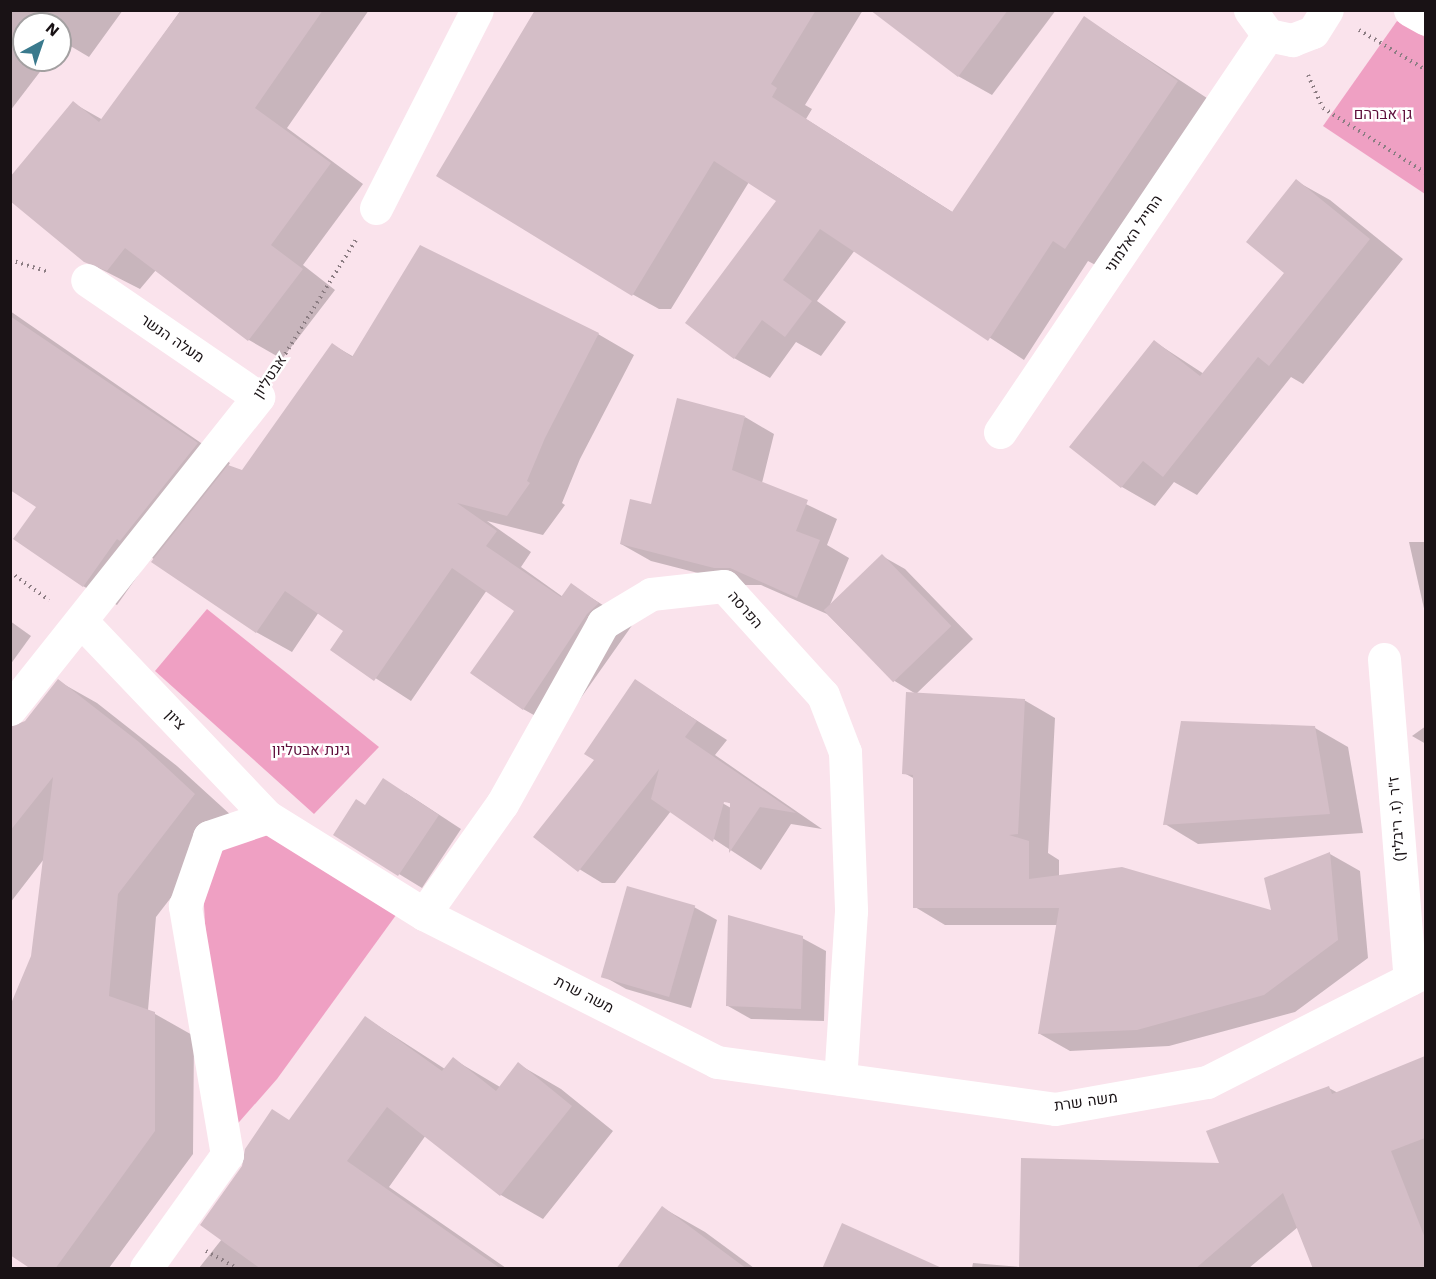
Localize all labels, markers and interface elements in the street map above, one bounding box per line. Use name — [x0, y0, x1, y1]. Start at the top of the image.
north arrow — [12, 12, 72, 72]
text: N — [42, 18, 63, 40]
park label: גן אברהם — [1354, 106, 1412, 124]
street label: החייל האלמוני — [1101, 192, 1167, 276]
street label: מעלה הנשר — [137, 311, 207, 367]
street label: אבטליון — [249, 352, 291, 402]
street label: הפרסה — [724, 588, 766, 632]
street label: ציון — [161, 706, 189, 734]
park label: גינת אבטליון — [272, 742, 350, 760]
street label: ז"ר (ז. ריבלין) — [1385, 776, 1409, 862]
street label: משה שרת — [551, 972, 617, 1018]
street label: משה שרת — [1053, 1089, 1119, 1115]

